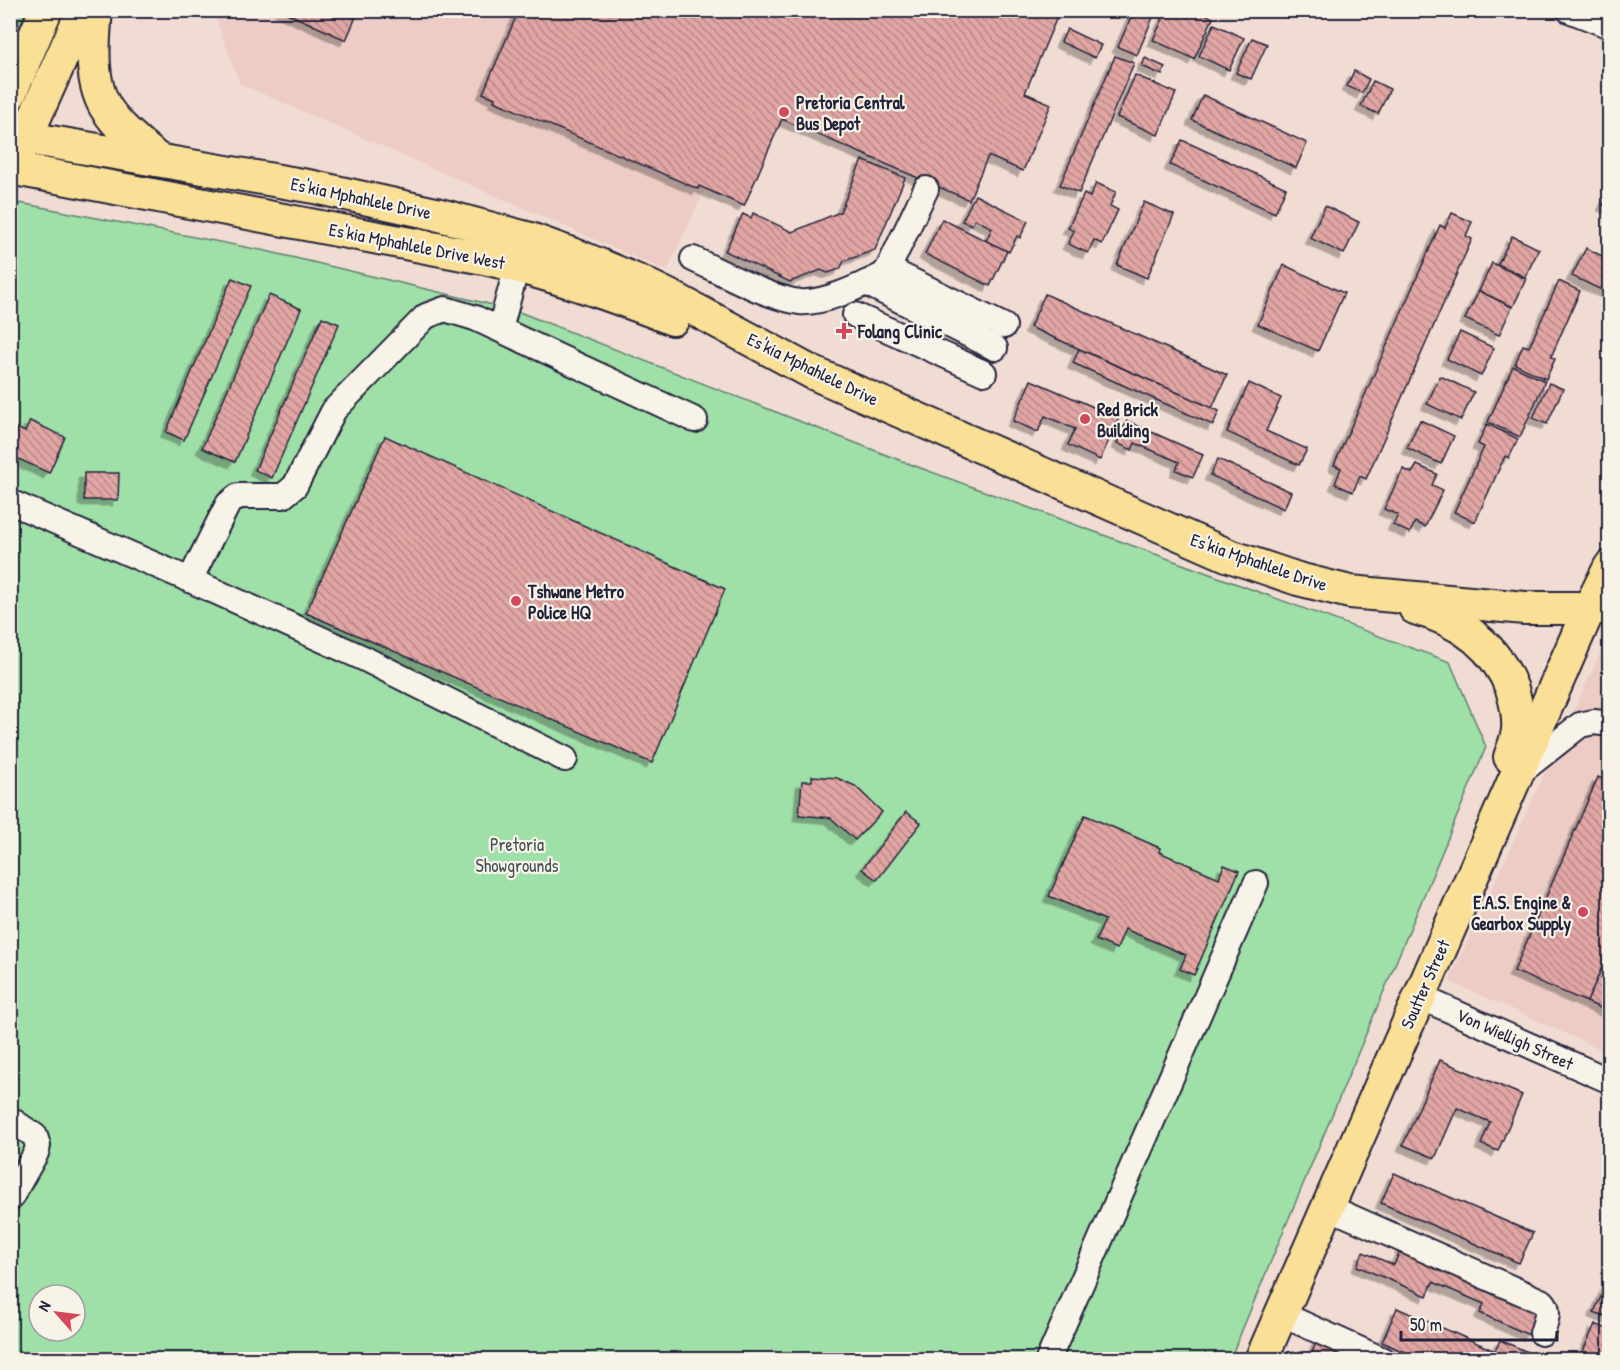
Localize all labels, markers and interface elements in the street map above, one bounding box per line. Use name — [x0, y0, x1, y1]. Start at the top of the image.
place label: Pretoria Central Bus Depot — [796, 90, 906, 137]
marker: Pretoria Central Bus Depot — [777, 105, 791, 119]
street label: Es'kia Mphahlele Drive — [288, 171, 434, 225]
street label: Es'kia Mphahlele Drive West — [327, 217, 508, 275]
place label: Folang Clinic — [857, 319, 943, 345]
marker: Folang Clinic — [835, 322, 853, 340]
street label: Es'kia Mphahlele Drive — [743, 326, 883, 412]
place label: Red Brick Building — [1097, 397, 1159, 444]
marker: Red Brick Building — [1078, 412, 1092, 426]
street label: Es'kia Mphahlele Drive — [1187, 527, 1331, 597]
place label: Tshwane Metro Police HQ — [527, 579, 625, 625]
marker: Tshwane Metro Police HQ — [509, 594, 523, 608]
park label: Pretoria Showgrounds — [476, 832, 559, 878]
place label: E.A.S. Engine & Gearbox Supply — [1471, 890, 1571, 937]
marker: E.A.S. Engine & Gearbox Supply — [1576, 905, 1590, 919]
street label: Soutter Street — [1394, 935, 1456, 1033]
street label: Von Wielligh Street — [1453, 1002, 1578, 1076]
north arrow — [27, 1283, 87, 1343]
text: N — [32, 1297, 56, 1315]
scale bar — [1401, 1304, 1557, 1342]
text: 50 m — [1410, 1312, 1442, 1337]

